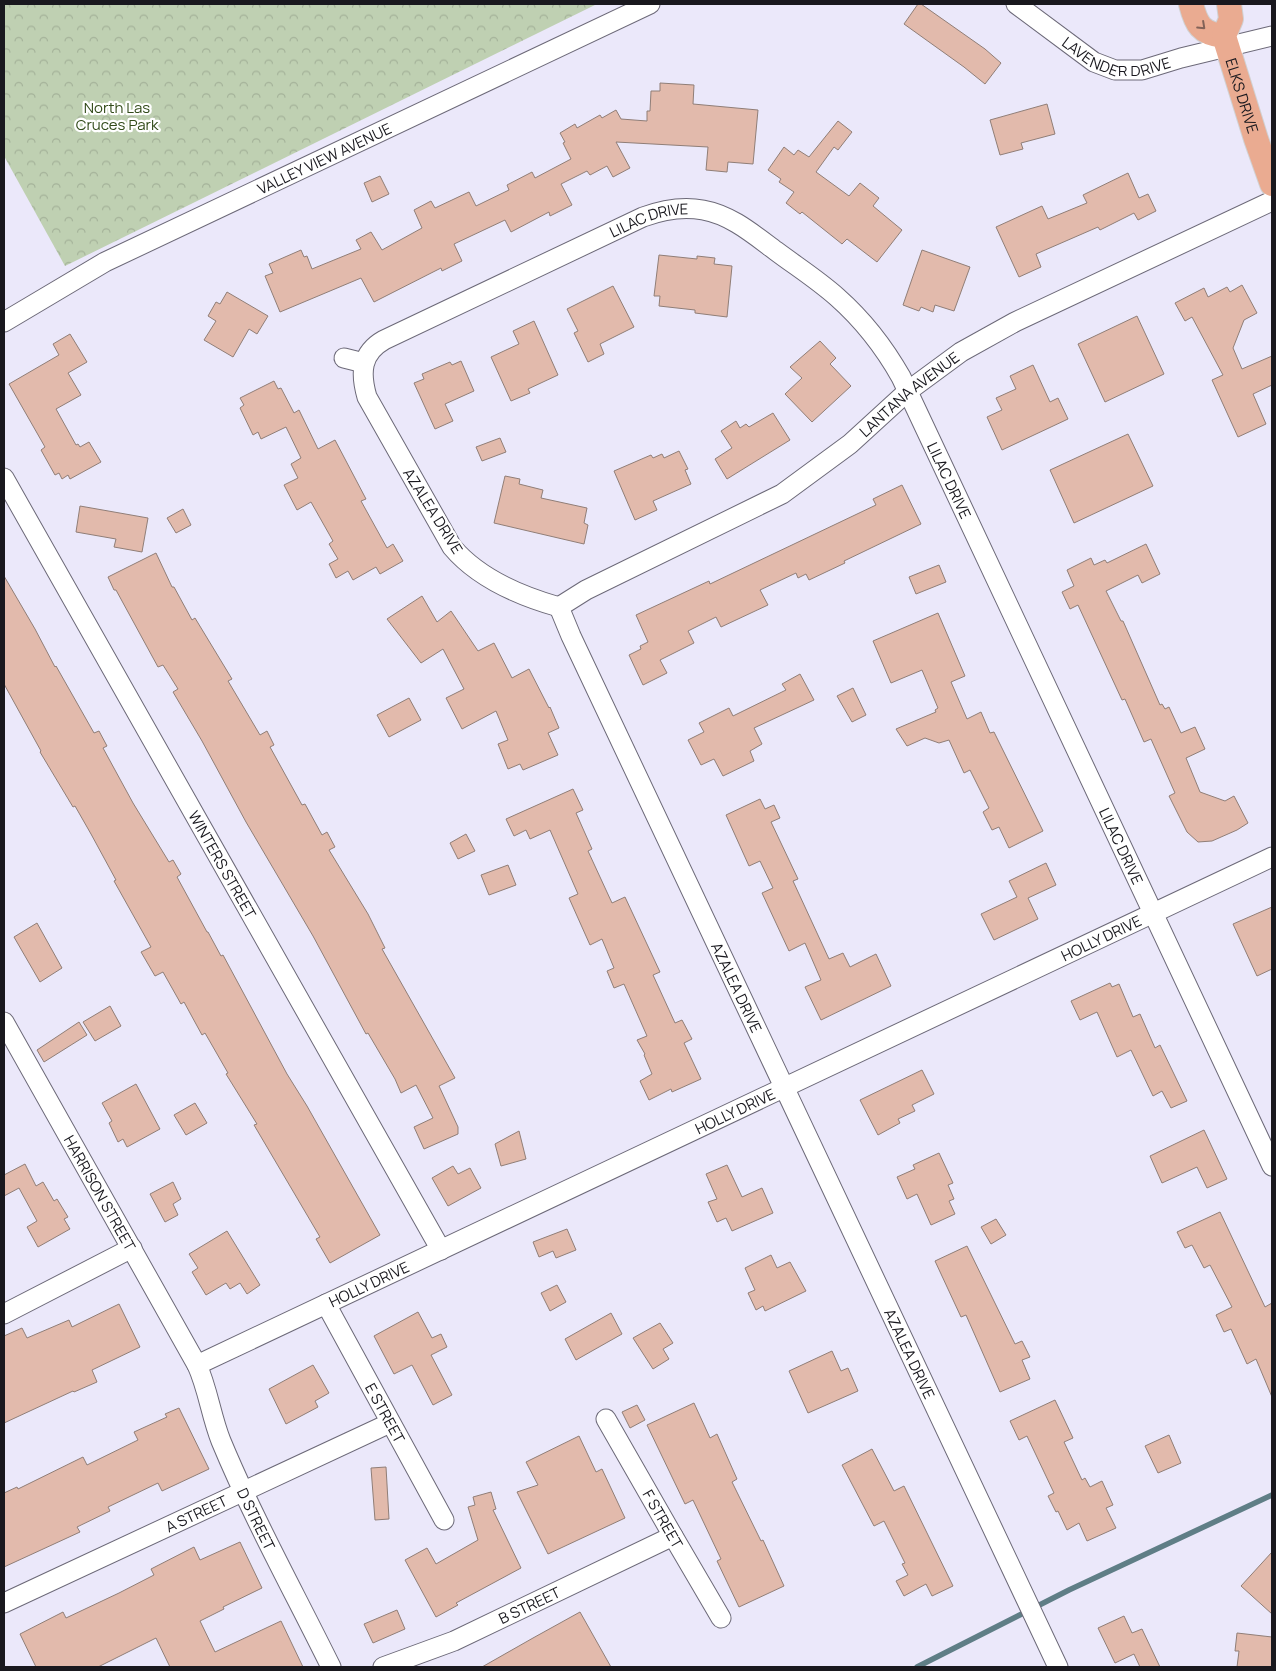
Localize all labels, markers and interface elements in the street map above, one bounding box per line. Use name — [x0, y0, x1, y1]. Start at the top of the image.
one-way arrow — [1196, 20, 1205, 29]
street label: LAVENDER DRIVE — [1058, 31, 1173, 81]
street label: ELKS DRIVE — [1221, 55, 1264, 136]
park label: North Las Cruces Park — [76, 97, 159, 135]
street label: VALLEY VIEW AVENUE — [254, 118, 395, 199]
street label: LILAC DRIVE — [606, 198, 688, 242]
street label: LANTANA AVENUE — [854, 346, 963, 441]
street label: LILAC DRIVE — [922, 438, 977, 522]
street label: AZALEA DRIVE — [398, 464, 468, 558]
street label: LILAC DRIVE — [1094, 804, 1148, 888]
street label: WINTERS STREET — [184, 807, 262, 922]
street label: HOLLY DRIVE — [1058, 910, 1145, 966]
street label: AZALEA DRIVE — [707, 939, 767, 1036]
street label: HOLLY DRIVE — [691, 1083, 779, 1139]
street label: HARRISON STREET — [59, 1131, 141, 1254]
street label: HOLLY DRIVE — [325, 1256, 412, 1312]
street label: AZALEA DRIVE — [880, 1305, 940, 1402]
street label: E STREET — [361, 1379, 410, 1447]
street label: D STREET — [233, 1484, 281, 1554]
street label: F STREET — [638, 1486, 688, 1552]
street label: A STREET — [162, 1490, 231, 1537]
street label: B STREET — [495, 1581, 564, 1629]

